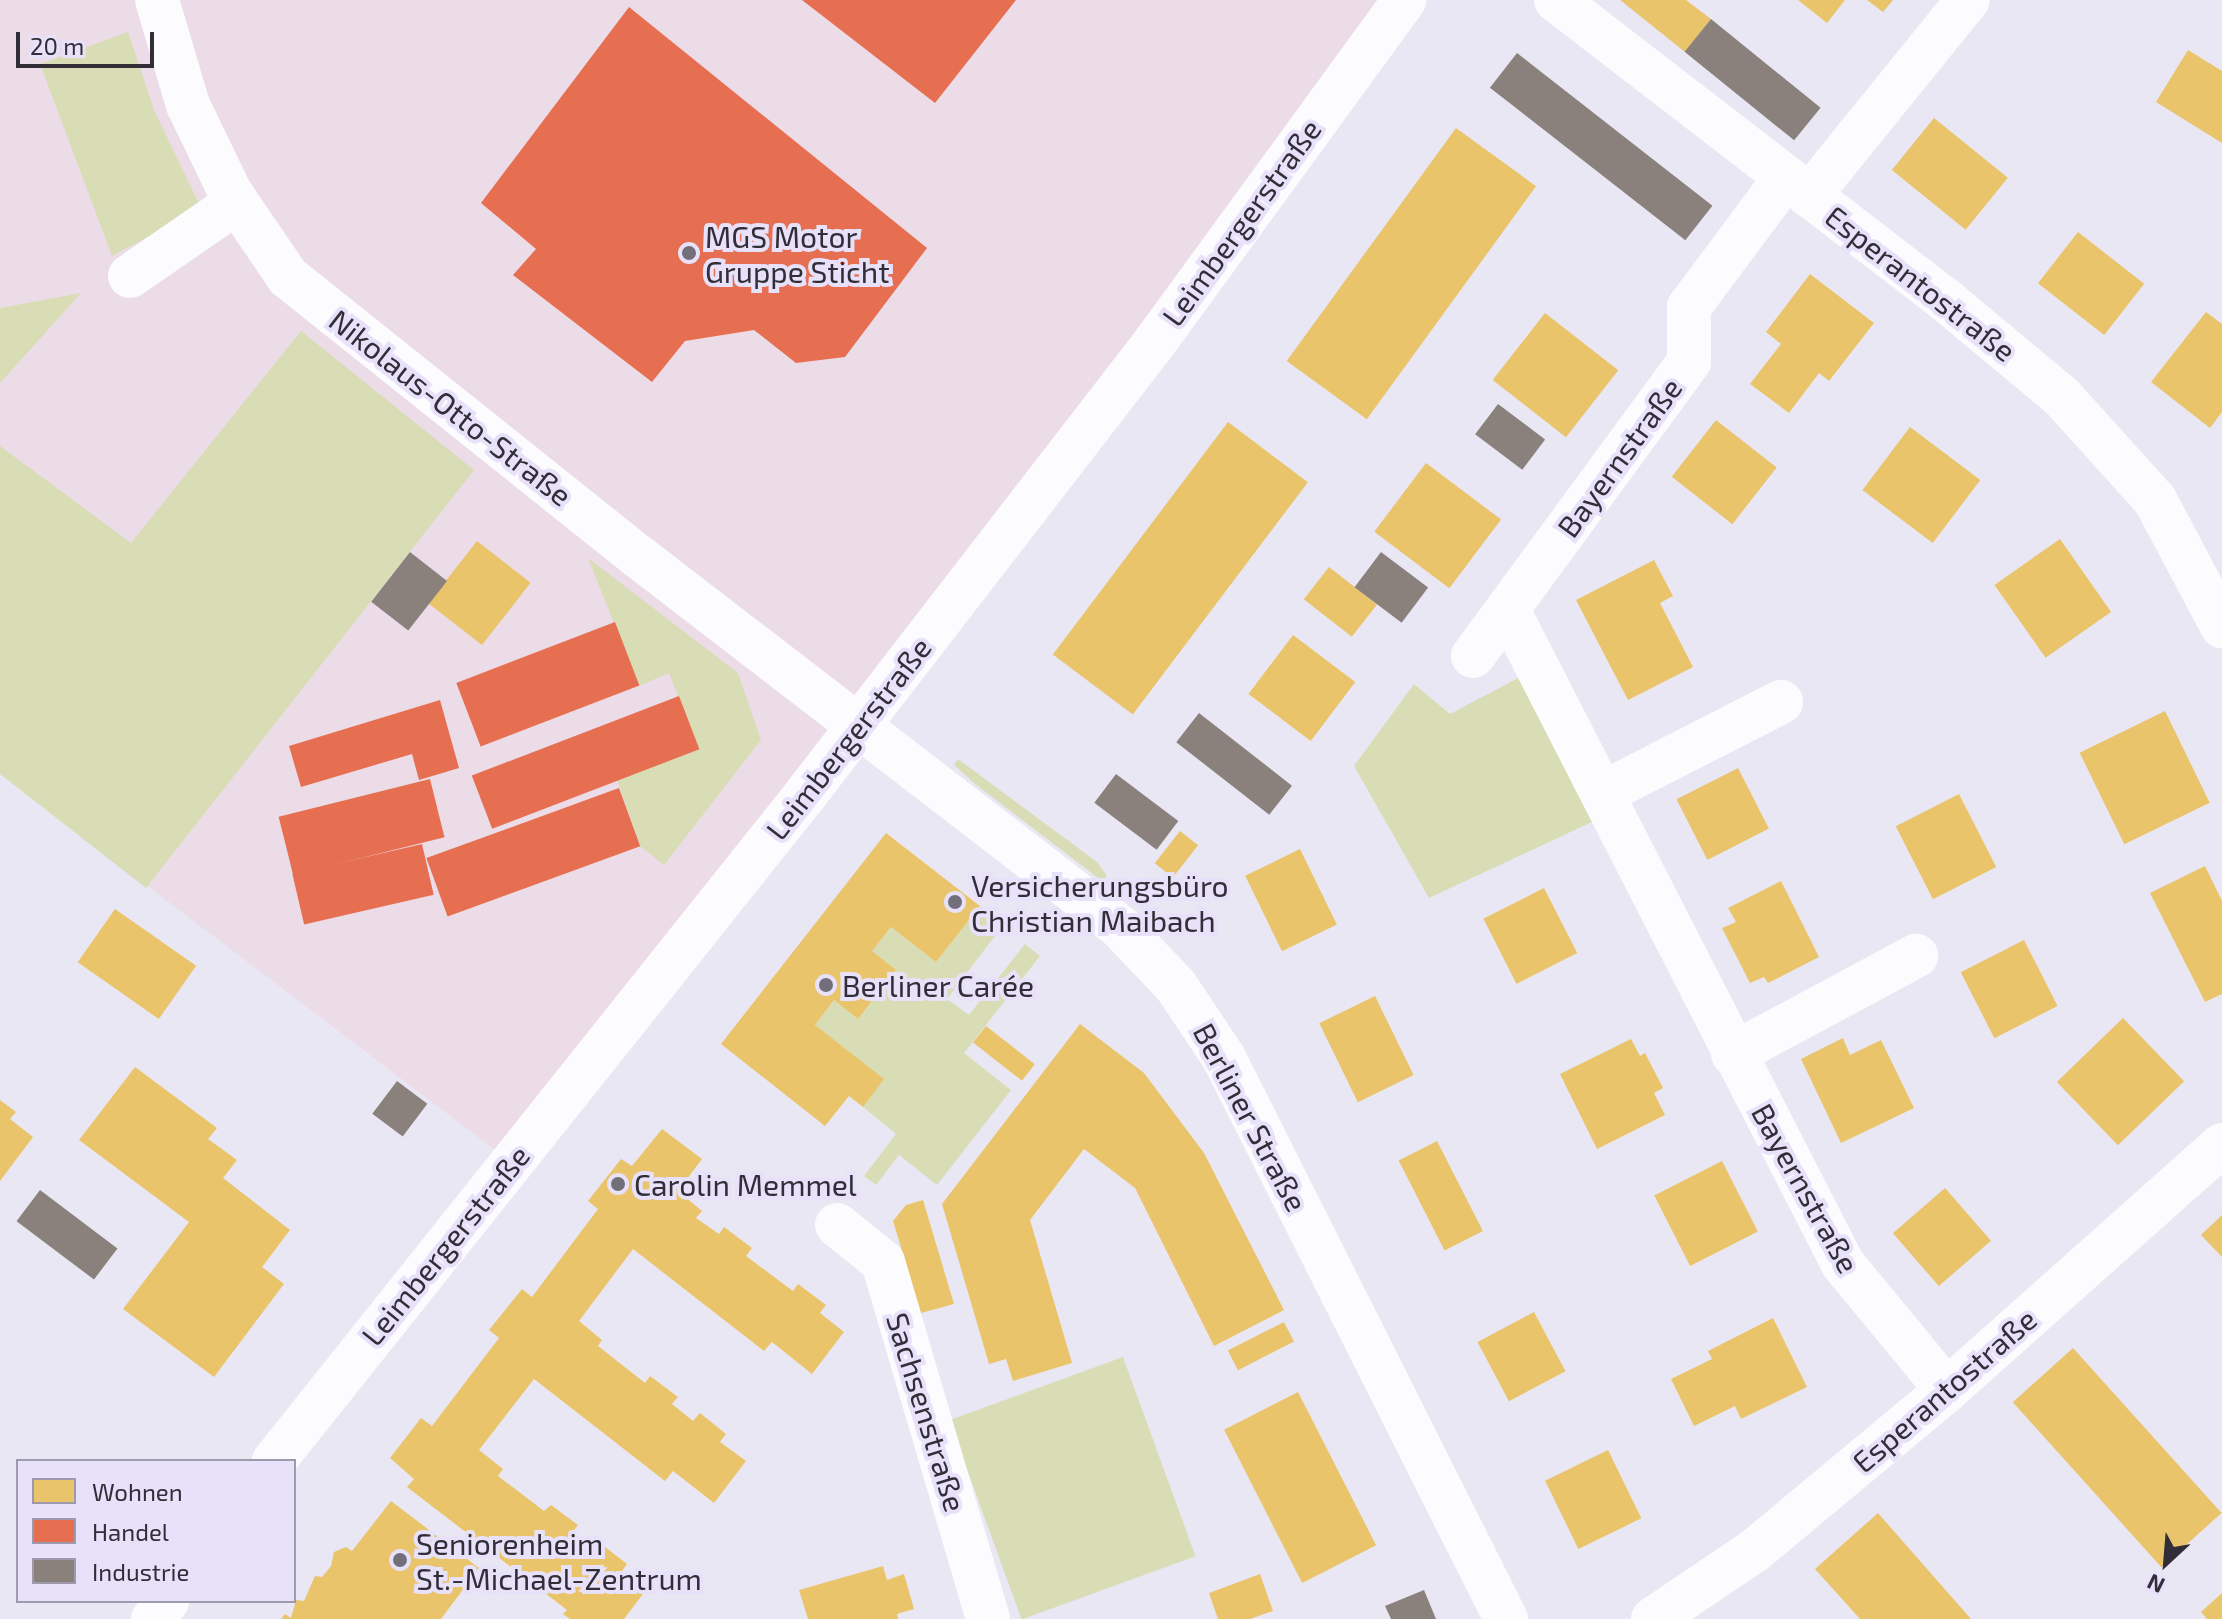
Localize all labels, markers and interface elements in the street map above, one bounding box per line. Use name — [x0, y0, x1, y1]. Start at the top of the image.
scale bar — [20, 16, 158, 66]
text: 20 m — [30, 31, 84, 60]
street label: Leimbergerstraße — [1154, 112, 1328, 332]
street label: Esperantostraße — [1819, 198, 2023, 368]
place label: MGS Motor Gruppe Sticht — [705, 218, 890, 288]
marker: MGS Motor Gruppe Sticht — [680, 244, 698, 262]
street label: Nikolaus-Otto-Straße — [323, 301, 579, 513]
street label: Bayernstraße — [1549, 370, 1689, 544]
street label: Leimbergerstraße — [758, 630, 938, 846]
place label: Versicherungsbüro Christian Maibach — [971, 867, 1229, 938]
marker: Versicherungsbüro Christian Maibach — [946, 893, 964, 911]
place label: Berliner Carée — [842, 967, 1035, 1003]
marker: Berliner Carée — [817, 976, 835, 994]
street label: Berliner Straße — [1186, 1017, 1316, 1217]
street label: Bayernstraße — [1745, 1097, 1867, 1279]
street label: Leimbergerstraße — [353, 1138, 537, 1352]
place label: Carolin Memmel — [634, 1166, 857, 1202]
marker: Carolin Memmel — [609, 1175, 627, 1193]
street label: Esperantostraße — [1845, 1300, 2043, 1480]
street label: Sachsenstraße — [880, 1308, 974, 1516]
legend — [16, 1459, 296, 1603]
text: Wohnen — [92, 1477, 183, 1506]
text: Handel — [92, 1517, 169, 1546]
north arrow — [2126, 1523, 2206, 1603]
place label: Seniorenheim St.-Michael-Zentrum — [416, 1525, 702, 1596]
marker: Seniorenheim St.-Michael-Zentrum — [391, 1551, 409, 1569]
text: Industrie — [92, 1557, 189, 1586]
text: N — [2143, 1569, 2168, 1600]

